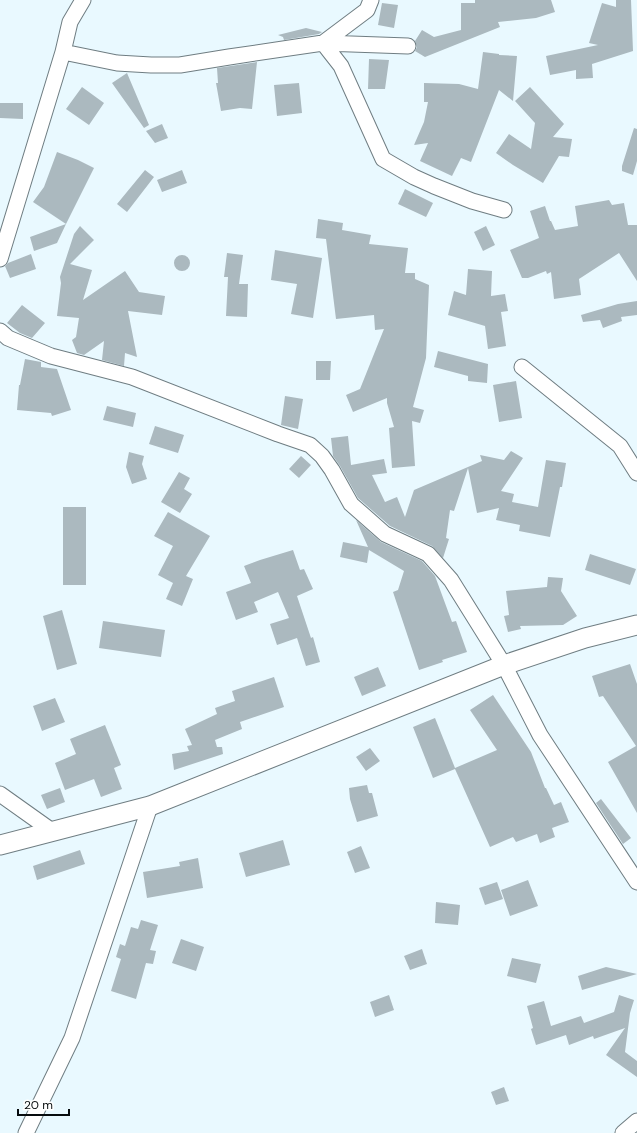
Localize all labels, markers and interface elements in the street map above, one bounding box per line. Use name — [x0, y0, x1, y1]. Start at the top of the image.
scale bar — [18, 1091, 69, 1117]
text: 20 m — [24, 1097, 53, 1113]

